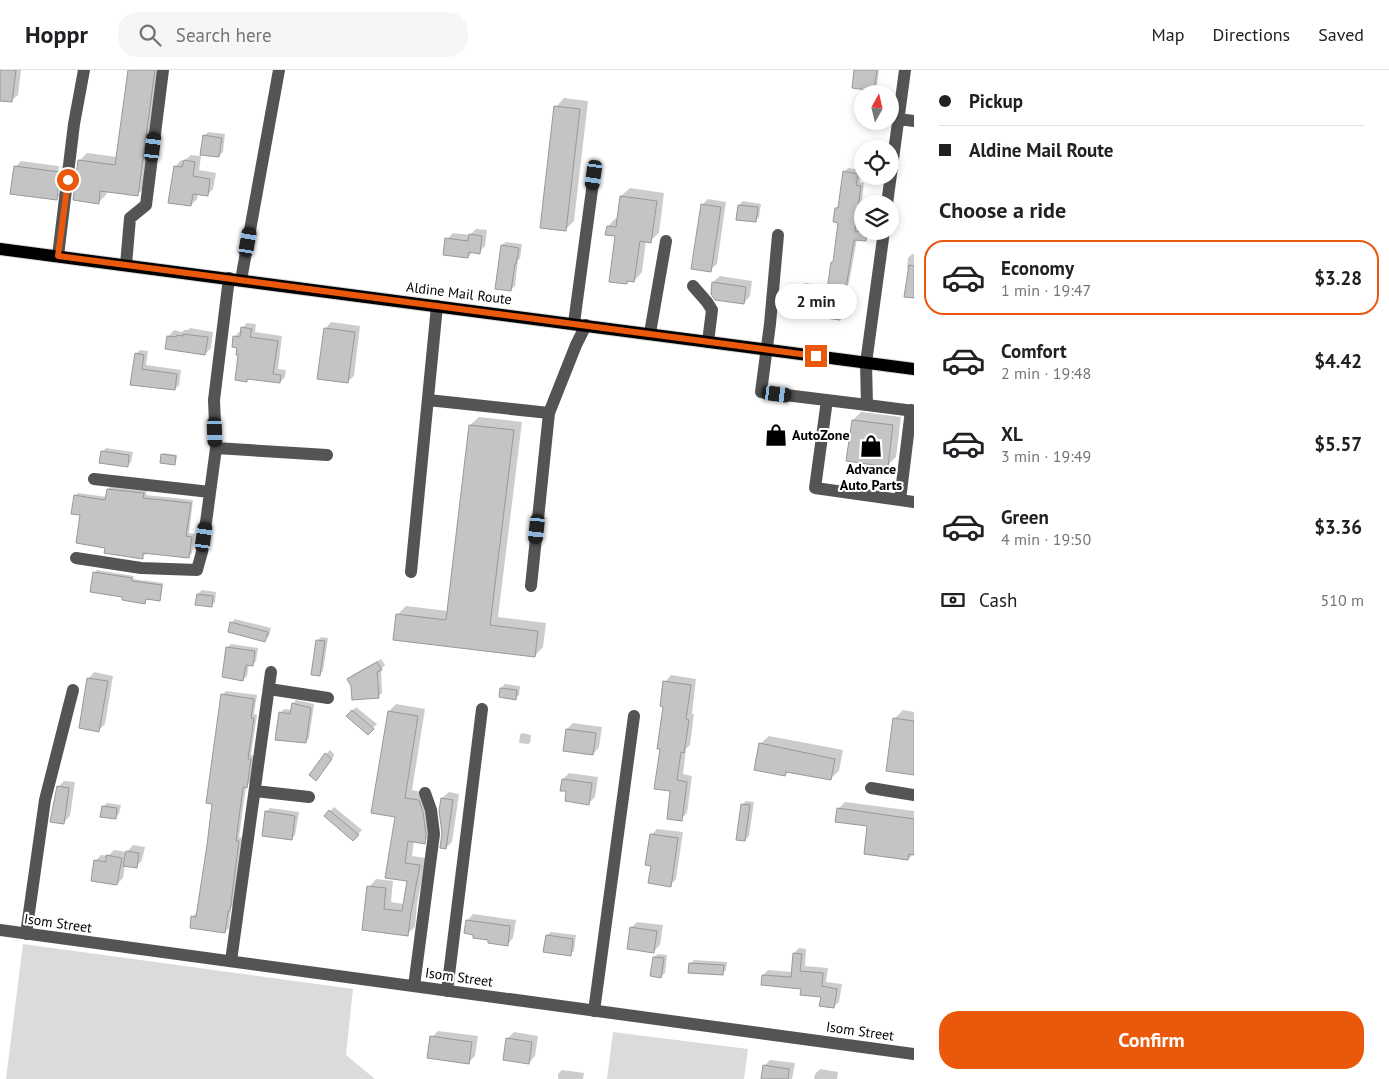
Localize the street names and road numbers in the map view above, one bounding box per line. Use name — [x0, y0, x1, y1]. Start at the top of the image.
street label: Aldine Mail Route — [405, 278, 513, 308]
street label: Isom Street — [23, 909, 93, 937]
street label: Isom Street — [424, 963, 494, 991]
street label: Isom Street — [825, 1017, 895, 1045]

